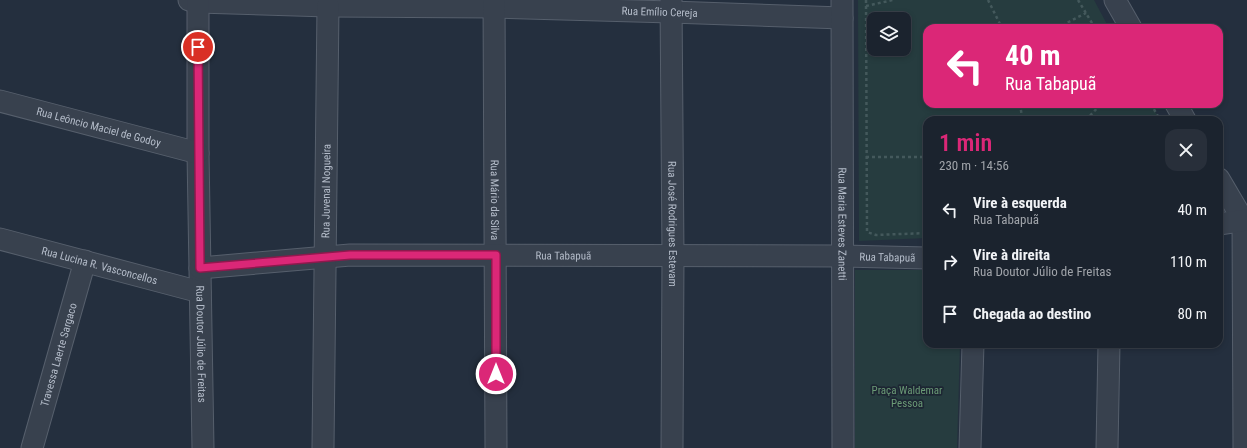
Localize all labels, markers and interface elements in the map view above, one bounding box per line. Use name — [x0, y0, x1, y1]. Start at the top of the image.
street label: Rua Emílio Cereja — [621, 5, 698, 20]
map controls — [867, 12, 911, 56]
button: layers — [867, 12, 911, 56]
pin — [181, 30, 215, 64]
icon: arrive — [187, 36, 209, 58]
text: 40 m — [1005, 39, 1061, 72]
icon: left — [939, 40, 991, 92]
text: Rua Tabapuã — [1005, 73, 1096, 94]
street label: Rua Leôncio Maciel de Godoy — [35, 105, 163, 150]
text: 1 min — [939, 129, 992, 157]
button: close — [1165, 129, 1207, 171]
street label: Rua Juvenal Nogueira — [319, 144, 333, 238]
text: 230 m · 14:56 — [939, 158, 1009, 173]
street label: Rua Mário da Silva — [488, 160, 501, 240]
street label: Rua José Rodrigues Estevam — [665, 161, 679, 287]
street label: Rua Maria Esteves Zanetti — [835, 167, 849, 281]
text: Vire à esquerda — [973, 194, 1067, 212]
icon: left — [939, 199, 961, 221]
text: 40 m — [1177, 201, 1207, 219]
text: Rua Tabapuã — [973, 212, 1039, 227]
street label: Rua Lucina R. Vasconcellos — [40, 244, 159, 287]
text: Vire à direita — [973, 246, 1050, 264]
street label: Rua Tabapuã — [535, 249, 591, 262]
street label: Rua Tabapuã — [859, 250, 916, 265]
icon: right — [939, 251, 961, 273]
text: 110 m — [1170, 253, 1207, 271]
text: Rua Doutor Júlio de Freitas — [973, 264, 1111, 279]
street label: Rua Doutor Júlio de Freitas — [193, 285, 208, 403]
street label: Travessa Laerte Sargaco — [38, 301, 80, 408]
icon: arrive — [939, 303, 961, 325]
text: Chegada ao destino — [973, 305, 1091, 323]
text: 80 m — [1177, 305, 1207, 323]
position arrow — [475, 353, 517, 395]
park label: Praça Waldemar Pessoa — [872, 384, 943, 410]

